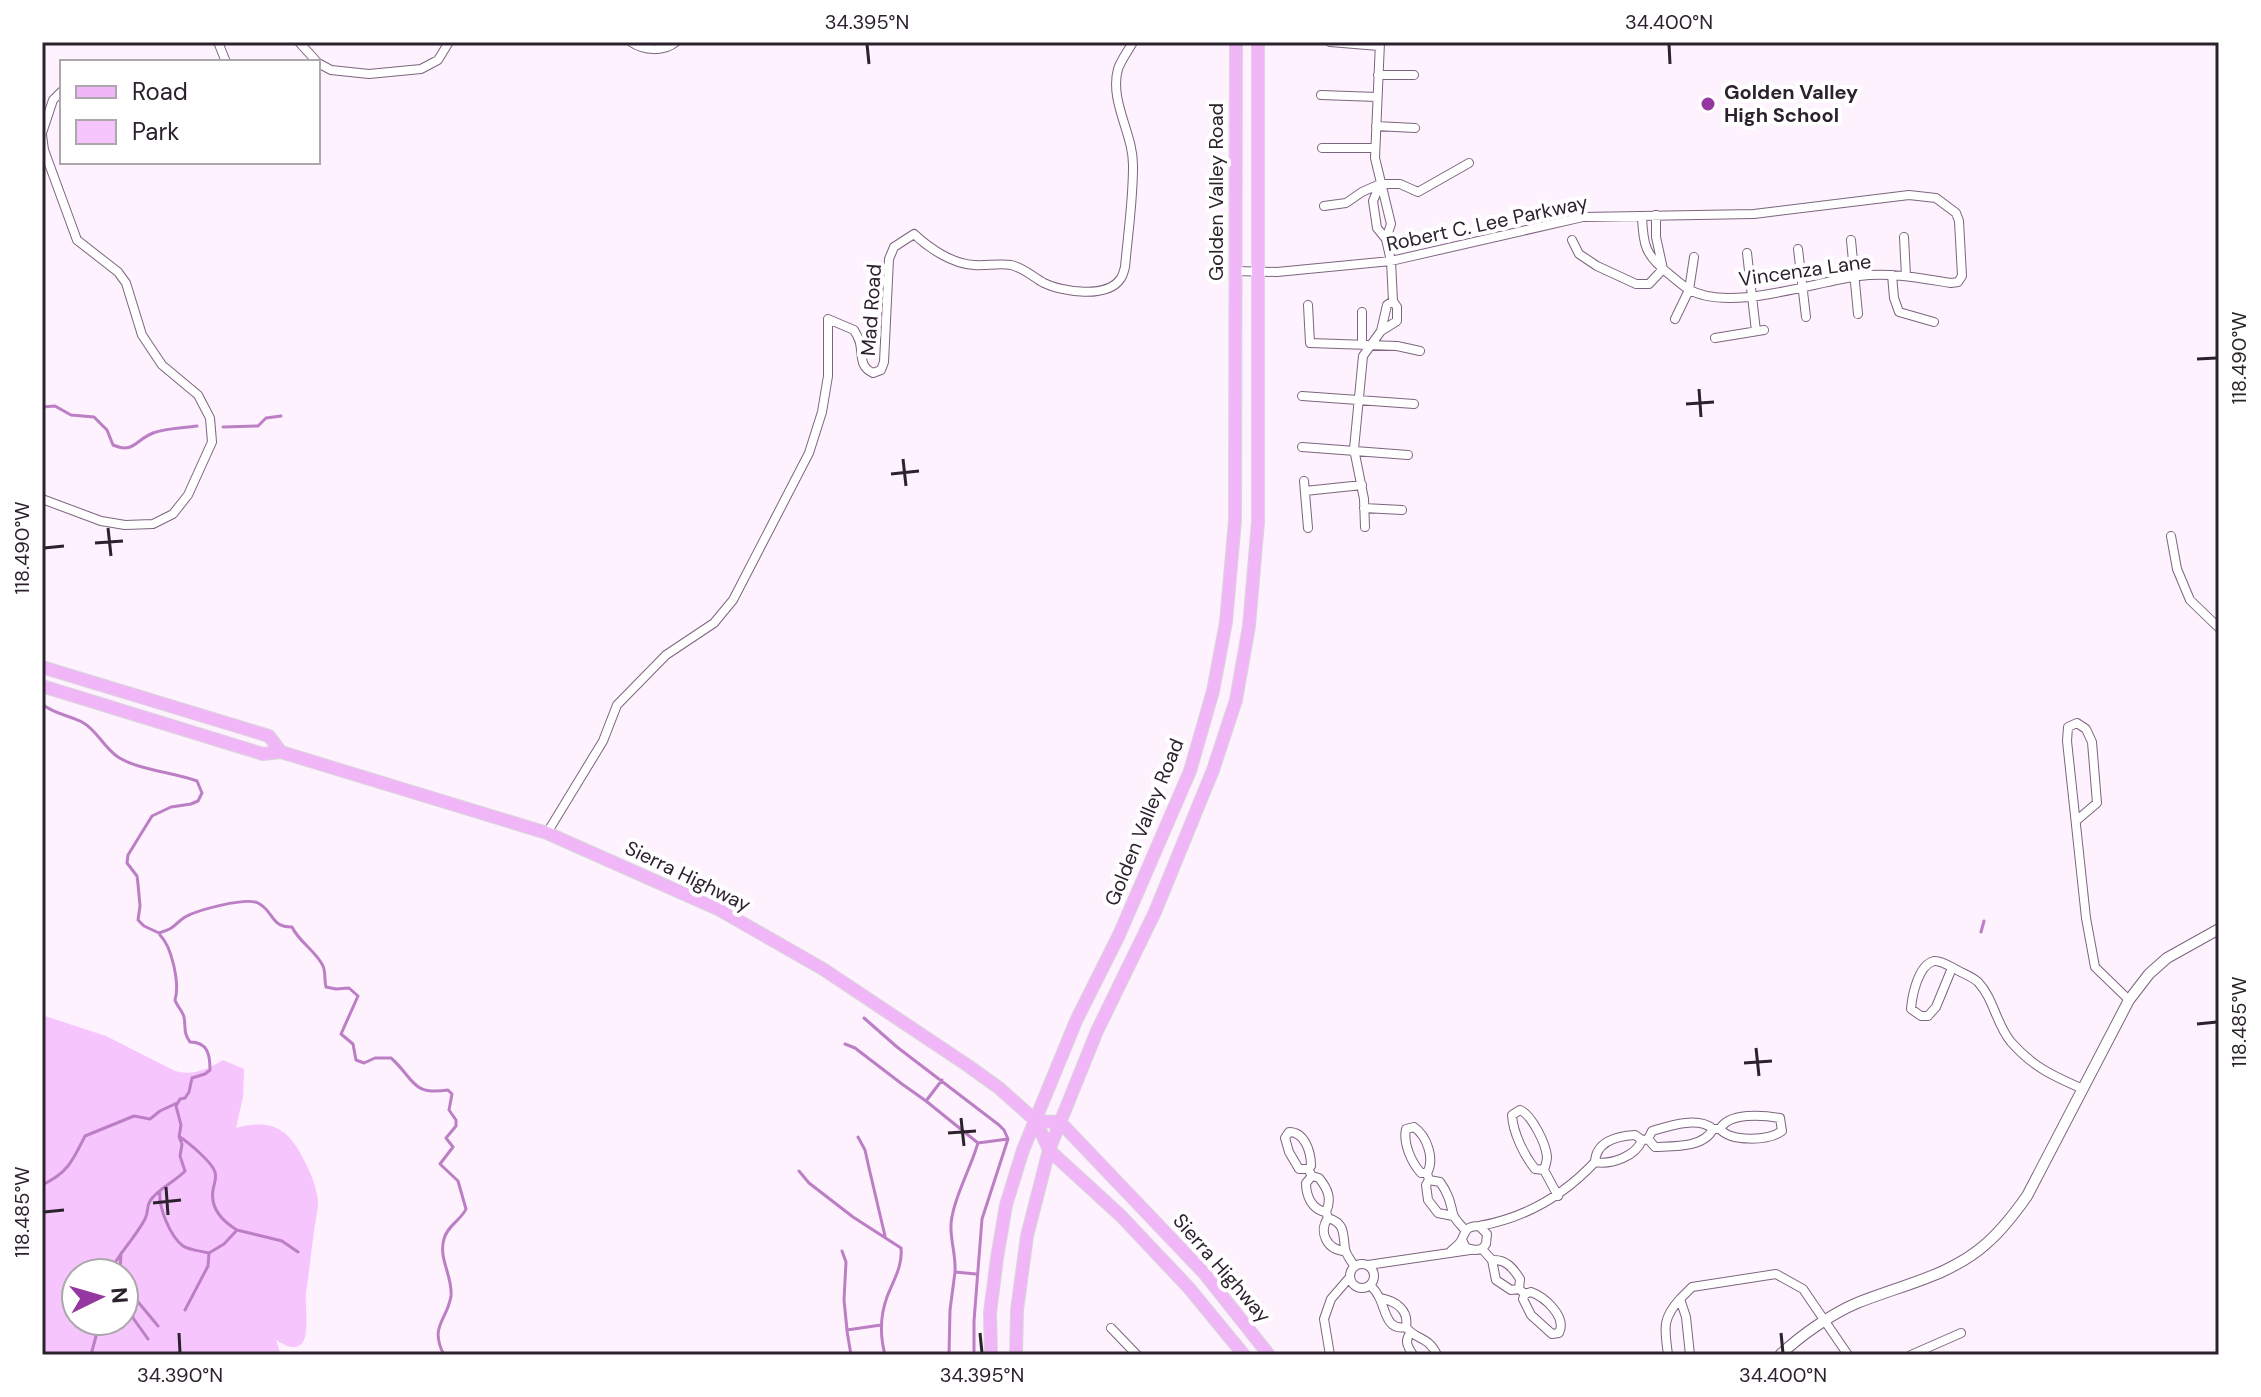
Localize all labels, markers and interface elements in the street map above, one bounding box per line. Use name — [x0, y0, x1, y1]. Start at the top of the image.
text: 34.395°N — [825, 9, 909, 35]
text: 34.400°N — [1625, 9, 1713, 35]
legend — [60, 60, 320, 164]
text: Road — [132, 76, 188, 107]
place label: Golden Valley High School — [1724, 79, 1858, 128]
marker: Golden Valley High School — [1699, 95, 1717, 113]
street label: Golden Valley Road — [1203, 103, 1229, 281]
text: Park — [132, 116, 179, 147]
street label: Robert C. Lee Parkway — [1384, 189, 1590, 257]
street label: Vincenza Lane — [1737, 248, 1873, 292]
street label: Mad Road — [855, 263, 887, 357]
text: 118.490°W — [2226, 311, 2252, 405]
text: 118.490°W — [9, 501, 35, 595]
street label: Golden Valley Road — [1099, 735, 1189, 909]
street label: Sierra Highway — [621, 834, 755, 918]
text: 118.485°W — [2226, 976, 2252, 1068]
text: 118.485°W — [9, 1166, 35, 1258]
street label: Sierra Highway — [1167, 1208, 1277, 1328]
north arrow — [60, 1257, 140, 1337]
text: N — [104, 1286, 135, 1305]
text: 34.390°N — [137, 1362, 223, 1388]
text: 34.395°N — [940, 1362, 1024, 1388]
text: 34.400°N — [1739, 1362, 1827, 1388]

